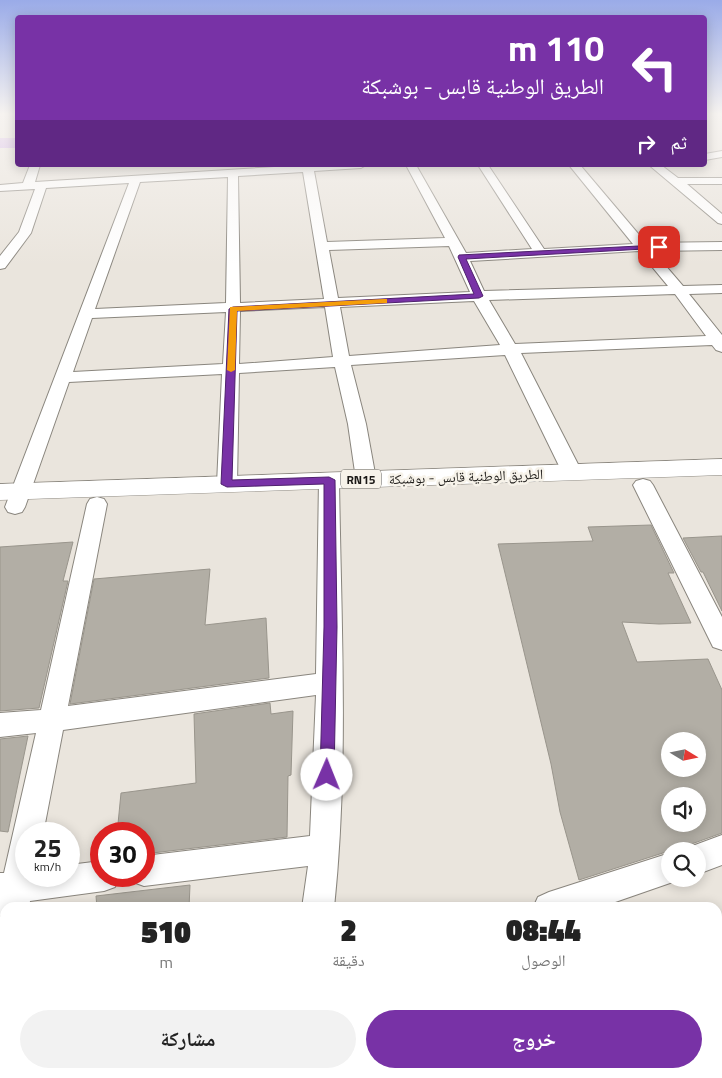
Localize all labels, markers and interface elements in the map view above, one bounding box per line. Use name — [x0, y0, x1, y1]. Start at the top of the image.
text: 110 m — [508, 21, 604, 75]
icon: left — [622, 35, 687, 100]
text: الطريق الوطنية قابس - بوشبكة — [361, 69, 604, 103]
text: ثم — [670, 127, 687, 156]
icon: right — [632, 130, 660, 158]
pin — [638, 226, 680, 268]
icon: arrive — [645, 233, 673, 261]
street label: الطريق الوطنية قابس - بوشبكة — [388, 463, 544, 489]
road number: RN15 — [341, 469, 381, 488]
north arrow — [661, 732, 706, 778]
map controls — [661, 732, 706, 887]
position arrow — [300, 748, 352, 800]
button: sound — [661, 787, 706, 832]
speed limit sign: 30 — [90, 822, 155, 887]
text: 25 — [33, 829, 62, 867]
button: search — [661, 842, 706, 887]
text: km/h — [34, 857, 61, 876]
text: 2 — [340, 907, 357, 953]
text: 08:44 — [506, 907, 581, 953]
text: 510 — [141, 909, 191, 955]
text: دقيقة — [332, 948, 365, 972]
text: الوصول — [521, 948, 565, 972]
text: m — [159, 950, 173, 974]
button: مشاركة — [20, 1010, 356, 1068]
button: خروج — [366, 1010, 702, 1068]

